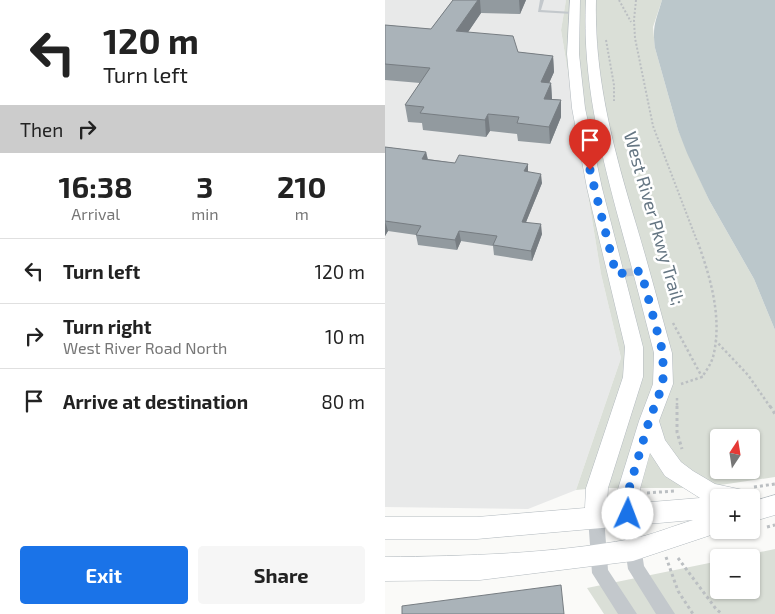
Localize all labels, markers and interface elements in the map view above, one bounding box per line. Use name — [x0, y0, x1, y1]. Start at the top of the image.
text: 120 m — [103, 19, 199, 61]
icon: left — [20, 20, 85, 85]
text: Turn left — [103, 61, 188, 87]
icon: right — [73, 115, 101, 143]
text: Then — [20, 118, 63, 141]
pin — [569, 119, 611, 170]
icon: arrive — [576, 126, 604, 154]
street label: West River Pkwy Trail; — [620, 129, 690, 307]
text: 16:38 — [59, 168, 133, 204]
text: 3 — [196, 168, 213, 204]
text: 210 — [277, 168, 326, 204]
text: Arrival — [71, 204, 120, 223]
text: min — [191, 204, 219, 223]
text: m — [295, 204, 309, 223]
icon: left — [20, 257, 48, 285]
text: Turn left — [63, 260, 140, 283]
text: 120 m — [314, 260, 365, 283]
text: Turn right — [63, 315, 151, 338]
icon: right — [20, 322, 48, 350]
text: 10 m — [325, 325, 365, 348]
text: West River Road North — [63, 338, 227, 357]
icon: arrive — [20, 387, 48, 415]
text: Arrive at destination — [63, 390, 248, 413]
text: 80 m — [321, 390, 365, 413]
north arrow — [710, 429, 760, 479]
map controls — [710, 429, 760, 599]
position arrow — [601, 487, 653, 539]
button: + — [710, 489, 760, 539]
button: Exit — [20, 546, 188, 604]
button: Share — [198, 546, 365, 604]
button: − — [710, 549, 760, 599]

